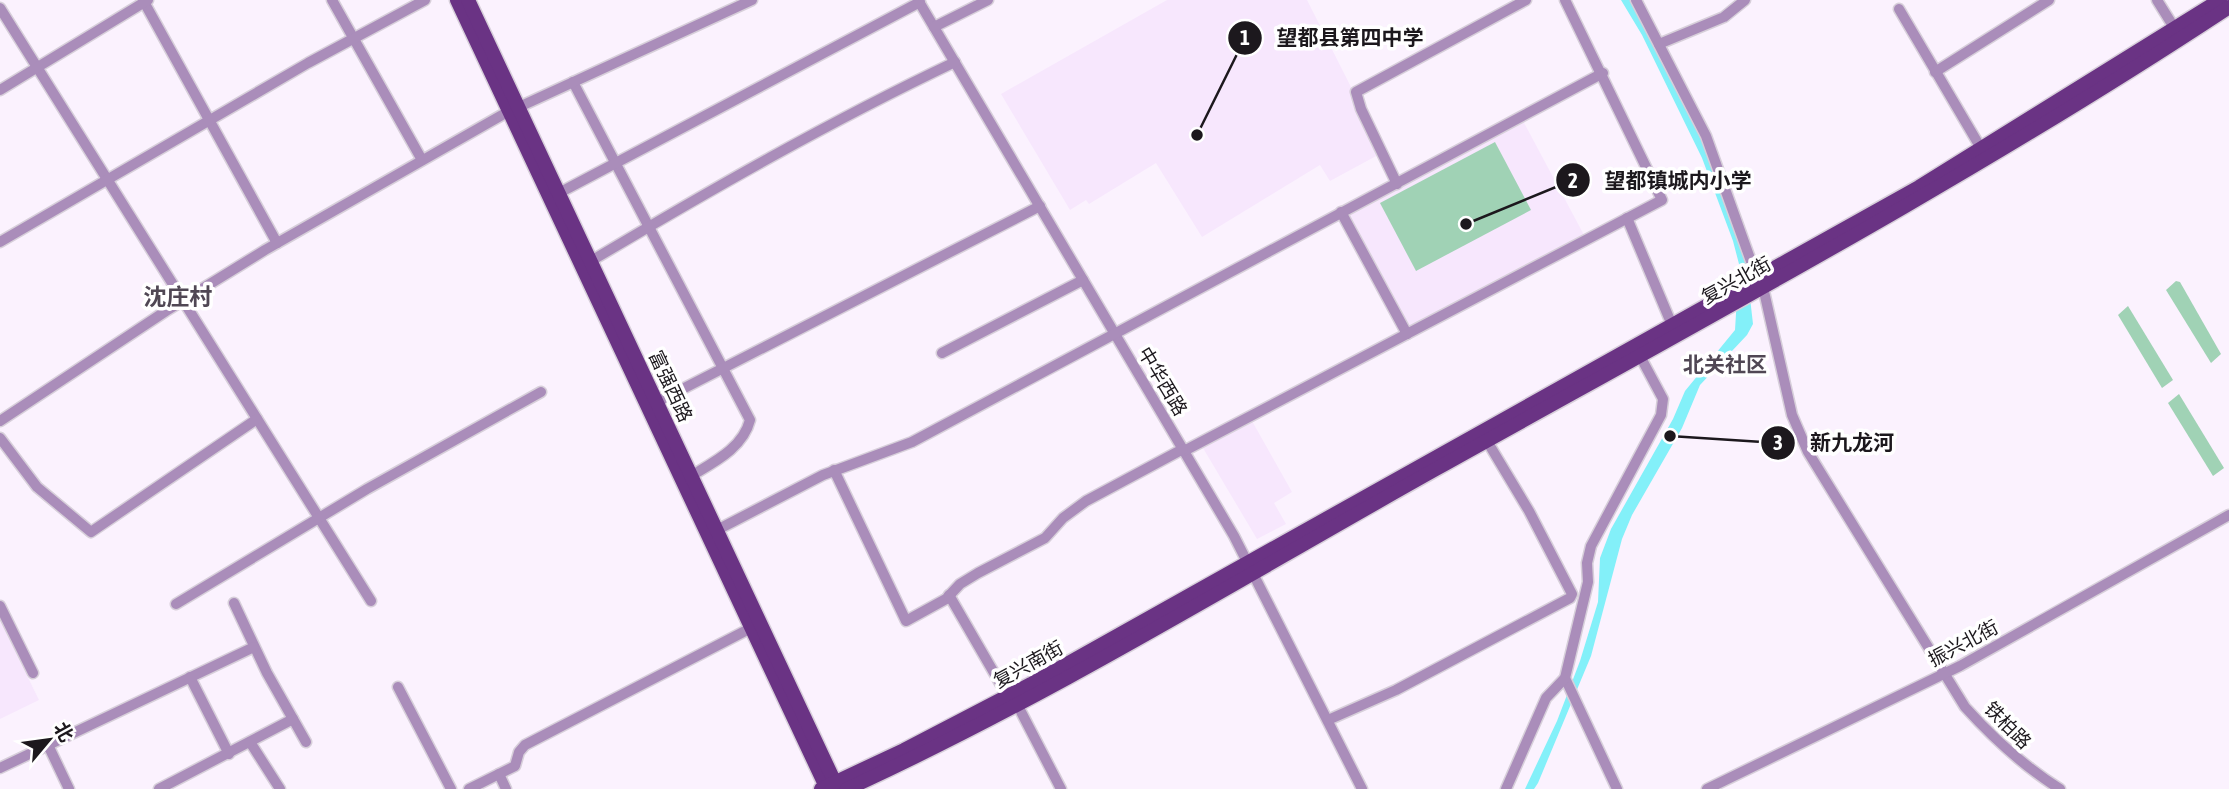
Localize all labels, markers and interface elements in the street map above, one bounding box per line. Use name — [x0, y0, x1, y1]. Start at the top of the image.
callout: 望都县第四中学 — [1228, 17, 1438, 59]
text: 1 — [1240, 25, 1250, 49]
text: 望都县第四中学 — [1277, 25, 1424, 49]
callout: 望都镇城内小学 — [1556, 159, 1766, 201]
text: 2 — [1568, 168, 1578, 192]
text: 望都镇城内小学 — [1605, 168, 1752, 192]
street label: 复兴北街 — [1697, 252, 1775, 308]
district label: 沈庄村 — [144, 284, 213, 310]
street label: 中华西路 — [1134, 343, 1192, 419]
street label: 富强西路 — [645, 347, 697, 425]
district label: 北关社区 — [1683, 352, 1767, 376]
callout: 新九龙河 — [1761, 422, 1908, 464]
text: 3 — [1773, 430, 1783, 454]
text: 新九龙河 — [1810, 430, 1894, 454]
street label: 振兴北街 — [1924, 615, 2002, 671]
street label: 复兴南街 — [989, 636, 1067, 692]
street label: 铁柏路 — [1980, 697, 2036, 753]
north arrow — [14, 705, 84, 775]
text: 北 — [50, 718, 78, 745]

